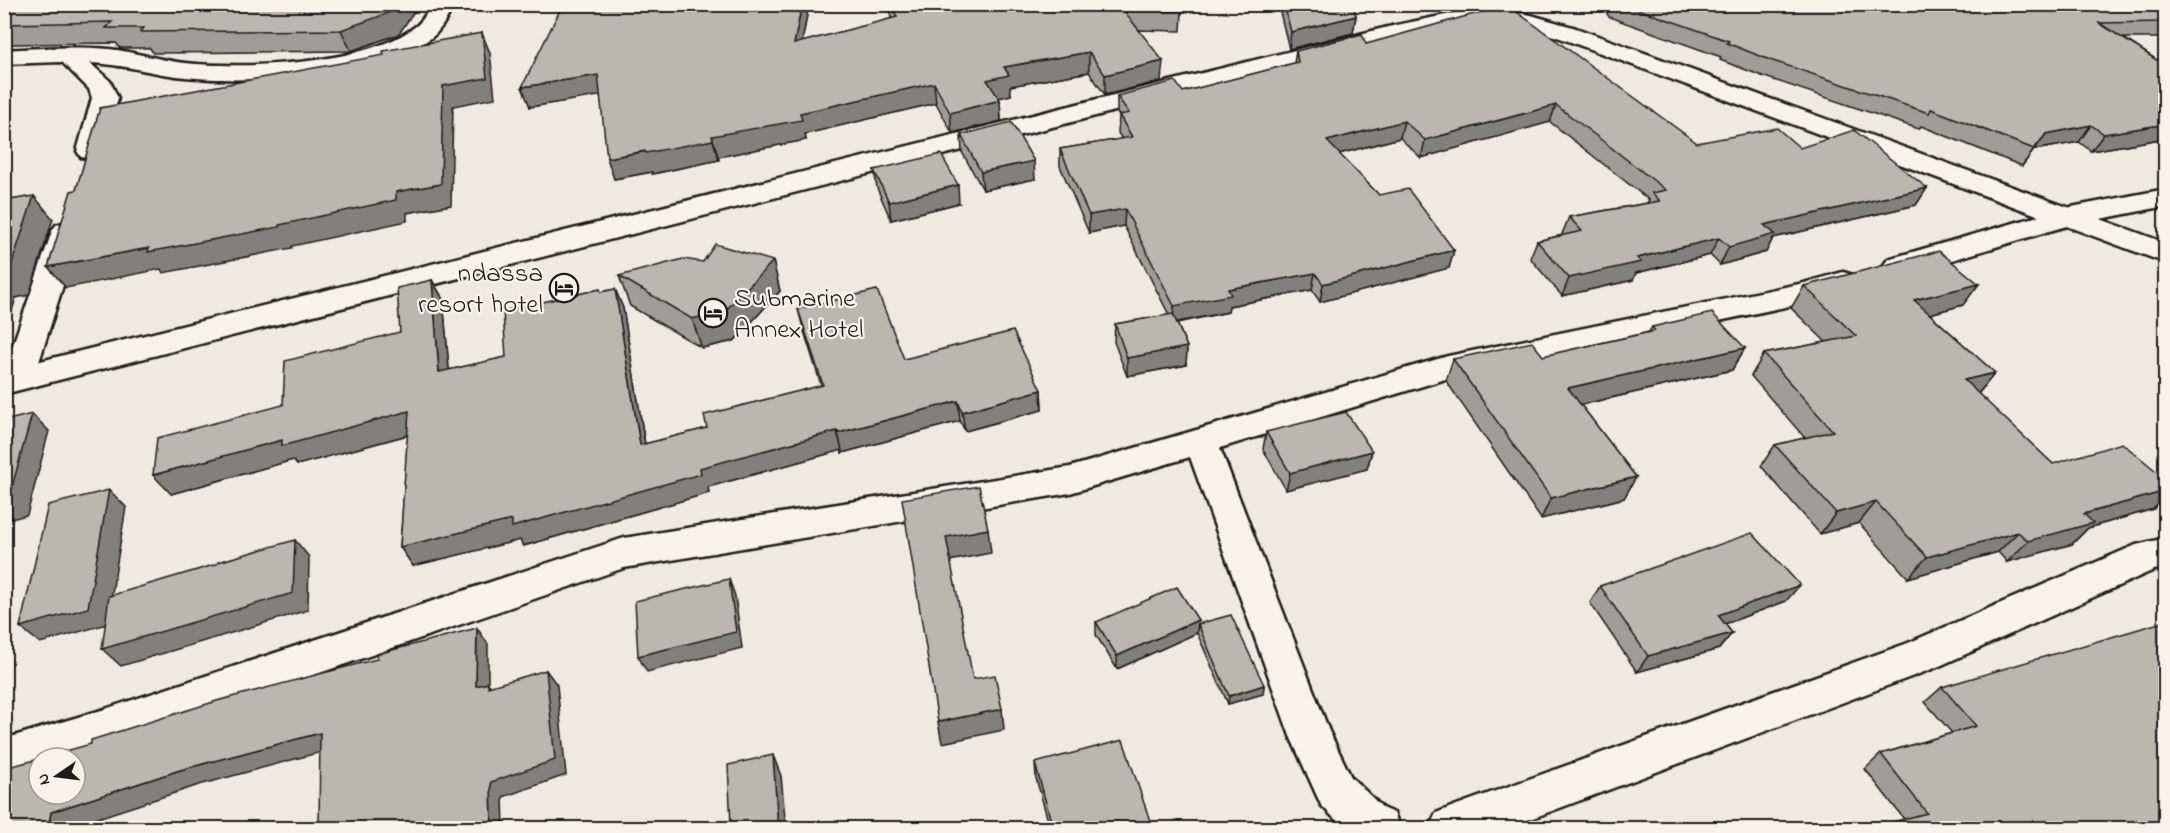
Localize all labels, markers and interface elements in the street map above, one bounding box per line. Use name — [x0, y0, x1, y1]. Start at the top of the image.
place label: ndassa resort hotel — [418, 255, 543, 325]
hotel icon: ndassa resort hotel — [548, 272, 580, 304]
place label: Submarine Annex Hotel — [734, 280, 864, 350]
hotel icon: Submarine Annex Hotel — [697, 297, 729, 329]
north arrow — [27, 746, 87, 806]
text: N — [31, 771, 57, 787]

